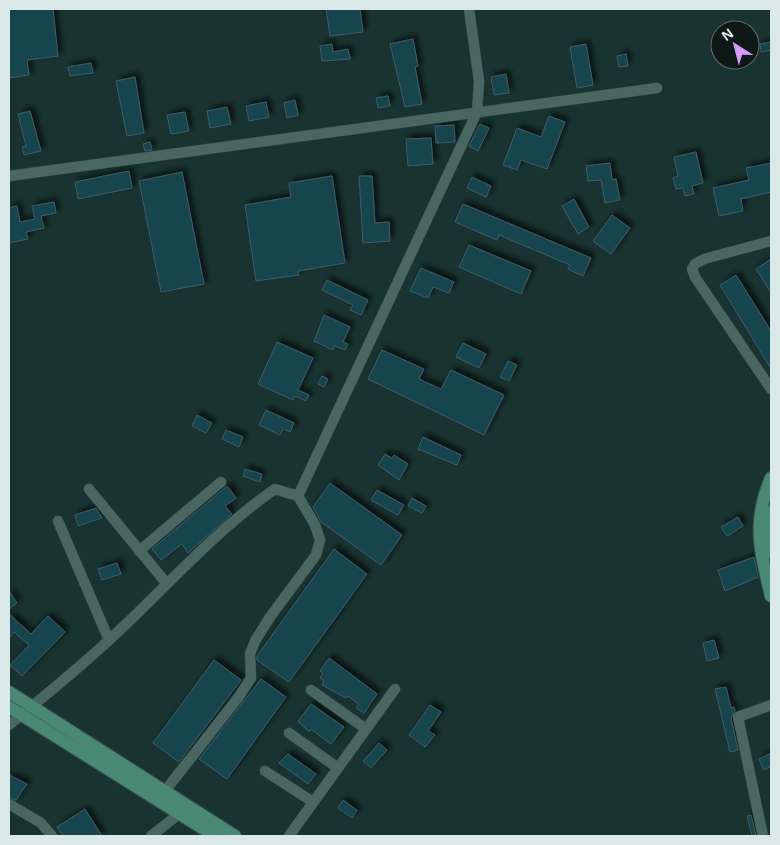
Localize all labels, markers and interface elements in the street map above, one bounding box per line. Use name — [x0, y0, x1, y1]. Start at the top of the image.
north arrow — [710, 20, 760, 70]
text: N — [719, 25, 736, 44]

